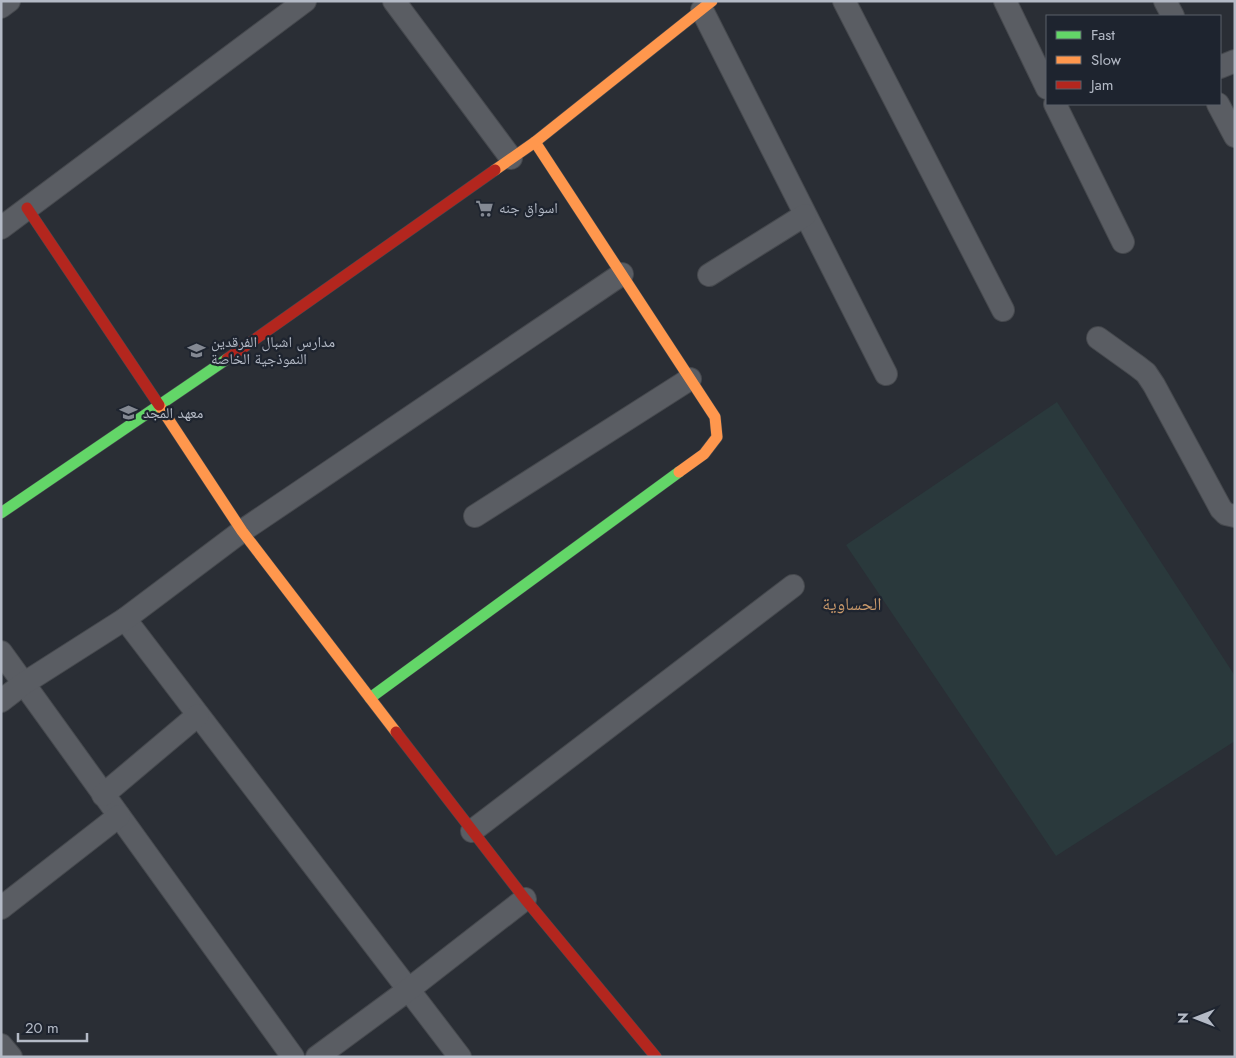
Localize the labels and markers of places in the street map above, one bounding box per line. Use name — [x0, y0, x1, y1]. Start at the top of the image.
place label: اسواق جنه — [499, 197, 558, 219]
supermarket icon: اسواق جنه — [475, 198, 495, 218]
place label: مدارس اشبال الفرقدين النموذجية الخاصة — [211, 331, 335, 370]
school or university icon: مدارس اشبال الفرقدين النموذجية الخاصة — [187, 341, 207, 361]
place label: معهد المجد — [143, 402, 204, 424]
school or university icon: معهد المجد — [119, 403, 139, 423]

